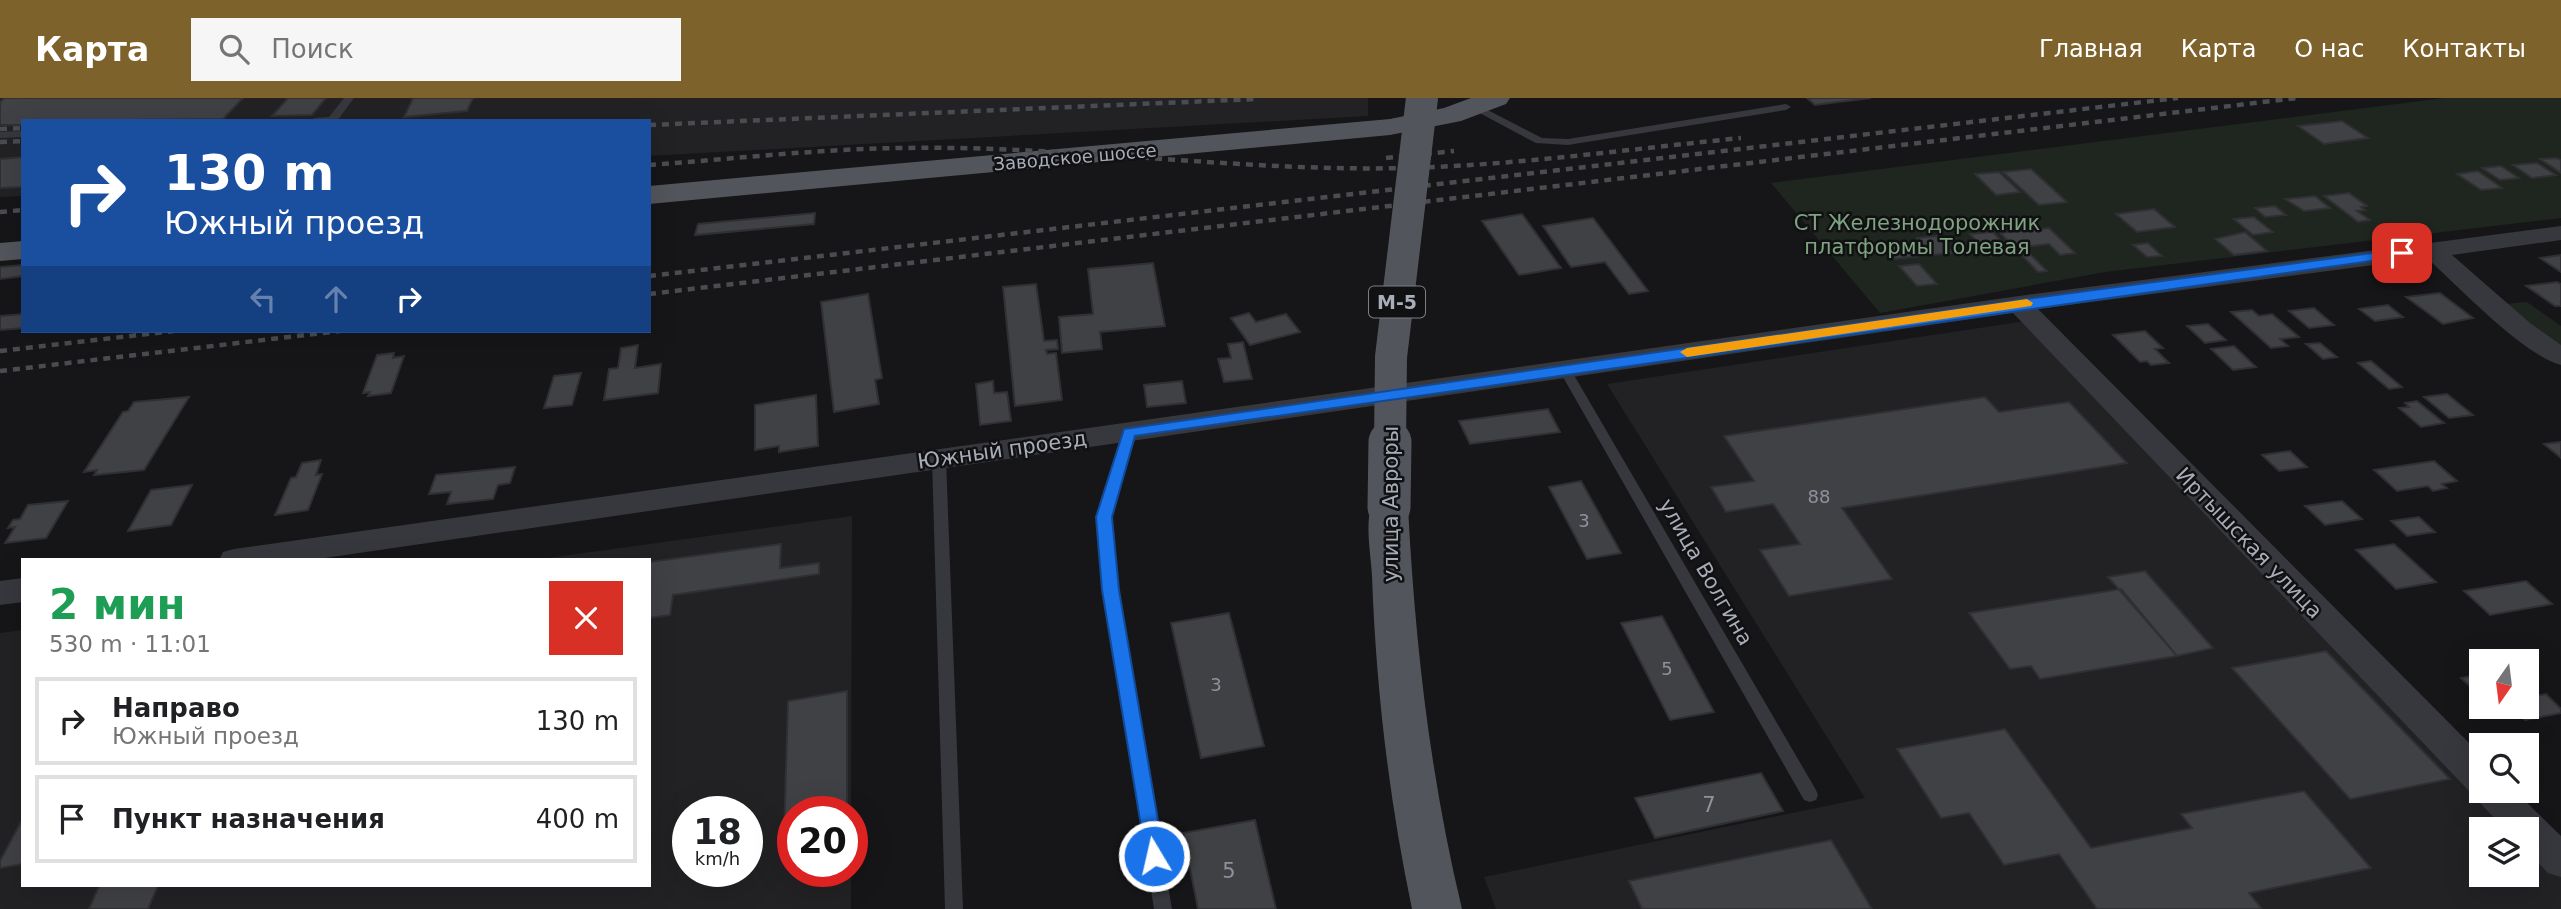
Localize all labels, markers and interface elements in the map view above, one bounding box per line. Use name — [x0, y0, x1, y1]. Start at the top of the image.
search box — [191, 18, 681, 81]
text: Карта — [35, 30, 149, 69]
icon: search — [215, 30, 253, 68]
text: Поиск — [271, 34, 354, 64]
text: Главная — [2039, 35, 2143, 63]
text: Карта — [2181, 35, 2256, 63]
text: О нас — [2294, 35, 2364, 63]
text: Контакты — [2402, 35, 2526, 63]
street label: Заводское шоссе — [993, 139, 1157, 175]
text: 130 m — [164, 145, 334, 202]
icon: right — [49, 147, 140, 238]
text: Южный проезд — [164, 204, 424, 242]
park label: СТ Железнодорожник платформы Толевая — [1794, 211, 2040, 259]
pin — [2372, 223, 2432, 283]
icon: arrive — [2383, 234, 2421, 272]
icon: left — [244, 280, 282, 318]
icon: ahead — [317, 280, 355, 318]
icon: right — [390, 280, 428, 318]
road number: М-5 — [1369, 286, 1425, 318]
street label: Южный проезд — [916, 426, 1088, 474]
street label: улица Авроры — [1379, 426, 1403, 582]
street label: Иртышская улица — [2171, 463, 2327, 623]
house number: 88 — [1808, 486, 1830, 507]
street label: улица Волгина — [1654, 494, 1758, 650]
house number: 3 — [1578, 510, 1590, 531]
text: 2 мин — [49, 580, 186, 629]
button: close — [549, 581, 623, 655]
text: 530 m · 11:01 — [49, 631, 211, 657]
north arrow — [2469, 649, 2539, 719]
map controls — [2469, 649, 2539, 887]
house number: 5 — [1661, 658, 1673, 679]
house number: 3 — [1210, 674, 1222, 695]
text: Направо — [112, 693, 240, 723]
icon: right — [53, 702, 91, 740]
text: 130 m — [536, 706, 619, 736]
text: Южный проезд — [112, 723, 299, 749]
button: search — [2469, 733, 2539, 803]
house number: 7 — [1702, 793, 1716, 817]
speed limit sign: 20 — [777, 796, 868, 887]
icon: arrive — [53, 800, 91, 838]
text: Пункт назначения — [112, 804, 385, 834]
text: 400 m — [536, 804, 619, 834]
text: 18 — [693, 812, 742, 852]
button: layers — [2469, 817, 2539, 887]
position arrow — [1117, 819, 1191, 893]
text: km/h — [695, 848, 740, 869]
house number: 5 — [1222, 859, 1236, 883]

